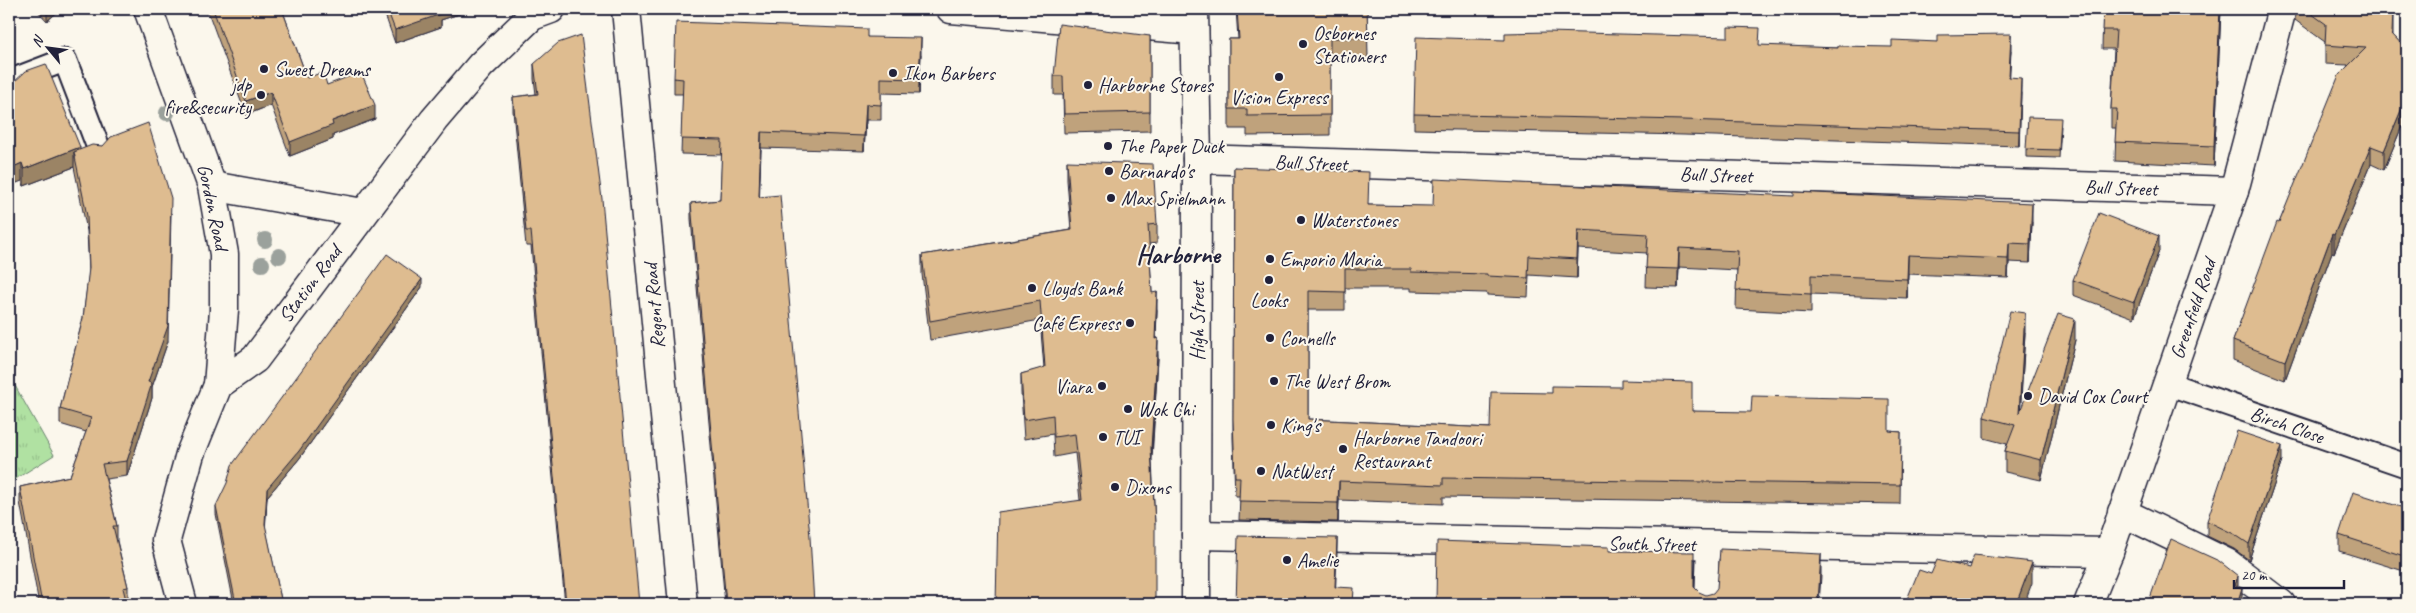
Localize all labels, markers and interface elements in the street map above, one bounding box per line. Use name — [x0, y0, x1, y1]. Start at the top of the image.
place label: Osbornes Stationers — [1313, 21, 1388, 69]
north arrow — [22, 22, 72, 72]
text: N — [28, 32, 48, 50]
marker: Osbornes Stationers — [1297, 38, 1309, 50]
place label: Sweet Dreams — [274, 57, 372, 82]
place label: Ikon Barbers — [903, 61, 997, 86]
marker: Sweet Dreams — [258, 63, 270, 75]
marker: Ikon Barbers — [887, 67, 899, 79]
marker: Vision Express — [1273, 71, 1285, 83]
place label: jdp fire&security — [165, 72, 252, 120]
place label: Harborne Stores — [1098, 73, 1215, 98]
marker: Harborne Stores — [1082, 79, 1094, 91]
place label: Vision Express — [1230, 85, 1330, 110]
marker: jdp fire&security — [255, 89, 267, 101]
place label: The Paper Duck — [1118, 134, 1226, 159]
marker: The Paper Duck — [1102, 140, 1114, 152]
street label: Bull Street — [1274, 149, 1350, 177]
place label: Barnardo's — [1119, 159, 1196, 184]
street label: Bull Street — [1679, 161, 1755, 189]
street label: Gordon Road — [192, 162, 235, 255]
marker: Barnardo's — [1103, 165, 1115, 177]
street label: Bull Street — [2084, 174, 2160, 202]
place label: Max Spielmann — [1121, 186, 1226, 211]
marker: Max Spielmann — [1105, 192, 1117, 204]
place label: Waterstones — [1311, 208, 1399, 233]
marker: Waterstones — [1295, 214, 1307, 226]
street label: Station Road — [273, 238, 349, 328]
district label: Harborne — [1136, 239, 1221, 271]
place label: Emporio Maria — [1280, 247, 1383, 272]
marker: Emporio Maria — [1264, 253, 1276, 265]
street label: Greenfield Road — [2164, 253, 2223, 362]
street label: Regent Road — [638, 259, 670, 350]
marker: Looks — [1263, 274, 1275, 286]
place label: Lloyds Bank — [1042, 276, 1124, 301]
street label: High Street — [1185, 279, 1210, 361]
marker: Lloyds Bank — [1026, 282, 1038, 294]
place label: Looks — [1251, 288, 1290, 313]
place label: Café Express — [1032, 311, 1122, 336]
marker: Café Express — [1124, 317, 1136, 329]
place label: Connells — [1280, 326, 1337, 351]
marker: Connells — [1264, 332, 1276, 344]
place label: The West Brom — [1284, 369, 1392, 394]
place label: Viara — [1055, 374, 1094, 399]
marker: The West Brom — [1268, 375, 1280, 387]
marker: Viara — [1096, 380, 1108, 392]
place label: David Cox Court — [2038, 384, 2150, 409]
marker: David Cox Court — [2022, 390, 2034, 402]
place label: Wok Chi — [1138, 397, 1196, 422]
street label: Birch Close — [2247, 401, 2328, 450]
marker: Wok Chi — [1122, 403, 1134, 415]
place label: King's — [1281, 413, 1322, 438]
marker: King's — [1265, 419, 1277, 431]
place label: TUI — [1113, 425, 1144, 450]
place label: Harborne Tandoori Restaurant — [1353, 426, 1484, 474]
marker: TUI — [1097, 431, 1109, 443]
marker: Harborne Tandoori Restaurant — [1337, 443, 1349, 455]
place label: NatWest — [1271, 459, 1336, 484]
marker: NatWest — [1255, 465, 1267, 477]
place label: Dixons — [1125, 475, 1173, 500]
marker: Dixons — [1109, 481, 1121, 493]
street label: South Street — [1608, 531, 1698, 557]
place label: Amelie — [1297, 548, 1340, 573]
marker: Amelie — [1281, 554, 1293, 566]
scale bar — [2234, 558, 2344, 590]
text: 20 m — [2241, 566, 2268, 585]

